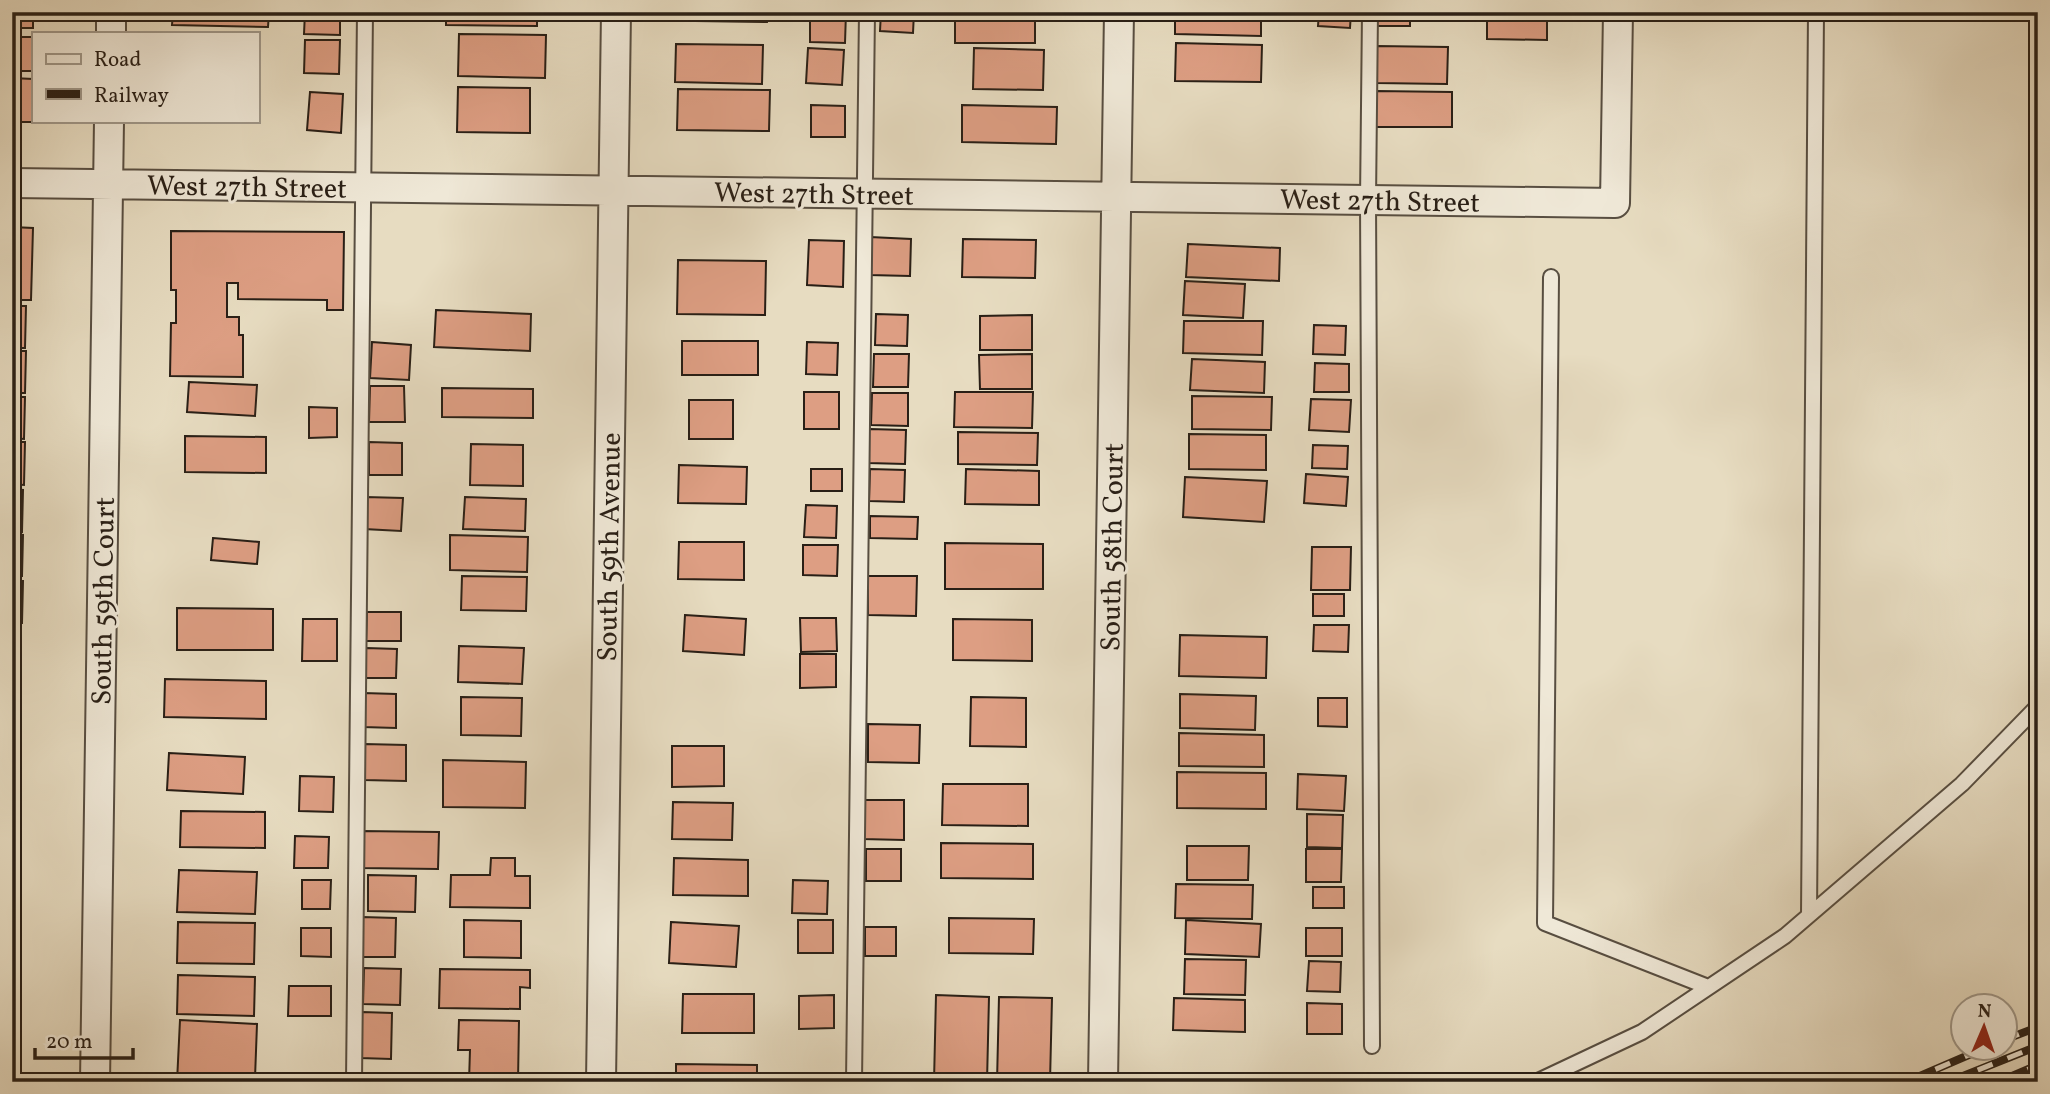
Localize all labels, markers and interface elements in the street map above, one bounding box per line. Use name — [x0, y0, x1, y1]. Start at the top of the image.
legend — [32, 32, 259, 122]
text: Road — [94, 46, 141, 75]
text: Railway — [94, 82, 170, 111]
street label: West 27th Street — [147, 167, 347, 210]
street label: West 27th Street — [714, 174, 914, 217]
street label: West 27th Street — [1280, 181, 1480, 224]
street label: South 59th Avenue — [589, 432, 632, 662]
street label: South 58th Court — [1092, 442, 1135, 652]
street label: South 59th Court — [83, 497, 126, 706]
north arrow — [1948, 992, 2018, 1062]
text: N — [1977, 999, 1992, 1025]
scale bar — [35, 1017, 133, 1061]
text: 20 m — [46, 1028, 92, 1057]

